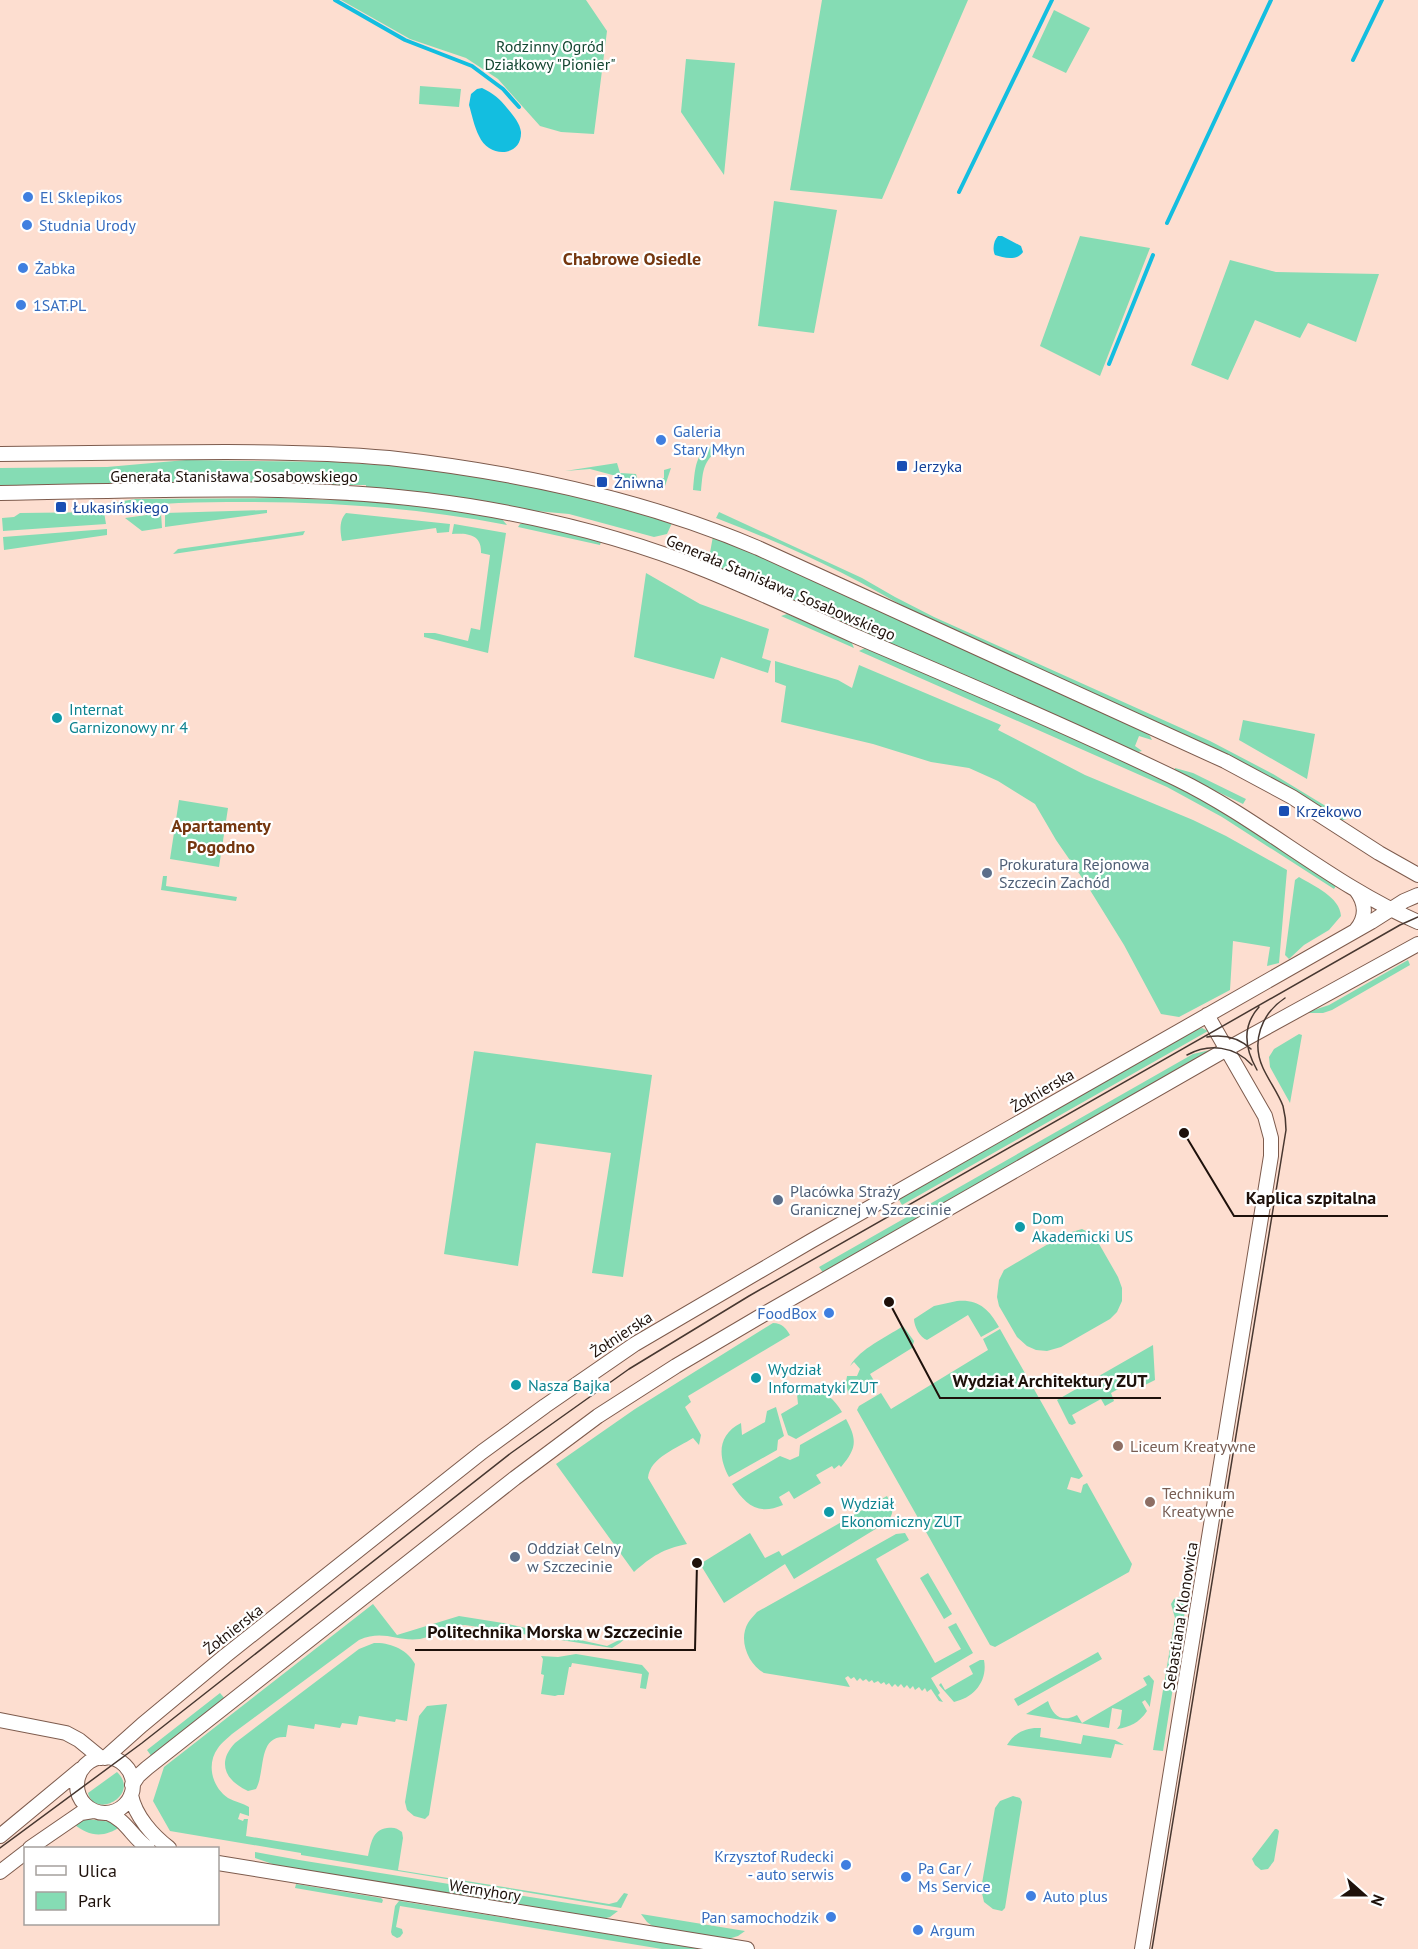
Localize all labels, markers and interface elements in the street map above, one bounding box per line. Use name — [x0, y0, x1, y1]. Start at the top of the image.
park label: Rodzinny Ogród Działkowy "Pionier" — [484, 36, 616, 74]
place label: El Sklepikos — [40, 187, 122, 207]
marker: El Sklepikos — [21, 190, 35, 204]
place label: Studnia Urody — [39, 215, 136, 235]
marker: Studnia Urody — [20, 218, 34, 232]
district label: Chabrowe Osiedle — [563, 247, 701, 270]
place label: Żabka — [35, 258, 76, 278]
marker: Żabka — [16, 261, 30, 275]
place label: 1SAT.PL — [33, 295, 86, 315]
marker: 1SAT.PL — [14, 298, 28, 312]
place label: Galeria Stary Młyn — [673, 421, 745, 459]
marker: Galeria Stary Młyn — [654, 433, 668, 447]
place label: Jerzyka — [913, 456, 962, 476]
marker: Jerzyka — [895, 459, 909, 473]
street label: Generała Stanisława Sosabowskiego — [110, 466, 358, 486]
place label: Żniwna — [614, 472, 664, 492]
marker: Żniwna — [595, 475, 609, 489]
place label: Łukasińskiego — [73, 497, 169, 517]
marker: Łukasińskiego — [54, 500, 68, 514]
street label: Generała Stanisława Sosabowskiego — [663, 529, 899, 645]
place label: Internat Garnizonowy nr 4 — [69, 699, 188, 737]
marker: Internat Garnizonowy nr 4 — [50, 711, 64, 725]
place label: Krzekowo — [1296, 801, 1362, 821]
marker: Krzekowo — [1277, 804, 1291, 818]
district label: Apartamenty Pogodno — [171, 814, 271, 858]
place label: Prokuratura Rejonowa Szczecin Zachód — [999, 854, 1149, 892]
marker: Prokuratura Rejonowa Szczecin Zachód — [980, 866, 994, 880]
street label: Żołnierska — [1007, 1064, 1077, 1116]
callout: Kaplica szpitalna — [1234, 1180, 1388, 1216]
place label: Placówka Straży Granicznej w Szczecinie — [790, 1181, 951, 1219]
text: Kaplica szpitalna — [1246, 1186, 1376, 1209]
marker: Placówka Straży Granicznej w Szczecinie — [771, 1193, 785, 1207]
place label: Dom Akademicki US — [1032, 1208, 1133, 1246]
marker: Dom Akademicki US — [1013, 1220, 1027, 1234]
place label: FoodBox — [757, 1303, 817, 1323]
marker: FoodBox — [822, 1306, 836, 1320]
street label: Żołnierska — [586, 1307, 656, 1361]
place label: Wydział Informatyki ZUT — [768, 1359, 878, 1397]
callout: Wydział Architektury ZUT — [940, 1362, 1161, 1398]
text: Wydział Architektury ZUT — [953, 1369, 1148, 1392]
marker: Wydział Informatyki ZUT — [749, 1371, 763, 1385]
place label: Nasza Bajka — [528, 1375, 610, 1395]
marker: Nasza Bajka — [509, 1378, 523, 1392]
place label: Liceum Kreatywne — [1130, 1436, 1256, 1456]
marker: Liceum Kreatywne — [1111, 1439, 1125, 1453]
place label: Technikum Kreatywne — [1162, 1483, 1235, 1521]
place label: Wydział Ekonomiczny ZUT — [841, 1493, 962, 1531]
marker: Technikum Kreatywne — [1143, 1495, 1157, 1509]
marker: Wydział Ekonomiczny ZUT — [822, 1505, 836, 1519]
place label: Oddział Celny w Szczecinie — [527, 1538, 622, 1576]
street label: Sebastiana Klonowica — [1158, 1540, 1202, 1692]
marker: Oddział Celny w Szczecinie — [508, 1550, 522, 1564]
street label: Żołnierska — [199, 1600, 267, 1658]
callout: Politechnika Morska w Szczecinie — [415, 1614, 695, 1650]
text: Politechnika Morska w Szczecinie — [427, 1620, 683, 1643]
place label: Krzysztof Rudecki - auto serwis — [714, 1846, 834, 1884]
legend — [24, 1847, 219, 1925]
marker: Krzysztof Rudecki - auto serwis — [839, 1858, 853, 1872]
place label: Pa Car / Ms Service — [918, 1858, 991, 1896]
text: Ulica — [78, 1859, 117, 1882]
north arrow — [1334, 1865, 1394, 1925]
marker: Pa Car / Ms Service — [899, 1870, 913, 1884]
street label: Wernyhory — [448, 1874, 523, 1906]
place label: Auto plus — [1043, 1886, 1108, 1906]
text: Park — [78, 1889, 111, 1912]
marker: Auto plus — [1024, 1889, 1038, 1903]
text: N — [1367, 1892, 1389, 1909]
place label: Pan samochodzik — [701, 1907, 819, 1927]
marker: Pan samochodzik — [824, 1910, 838, 1924]
place label: Argum — [930, 1920, 975, 1940]
marker: Argum — [911, 1923, 925, 1937]

